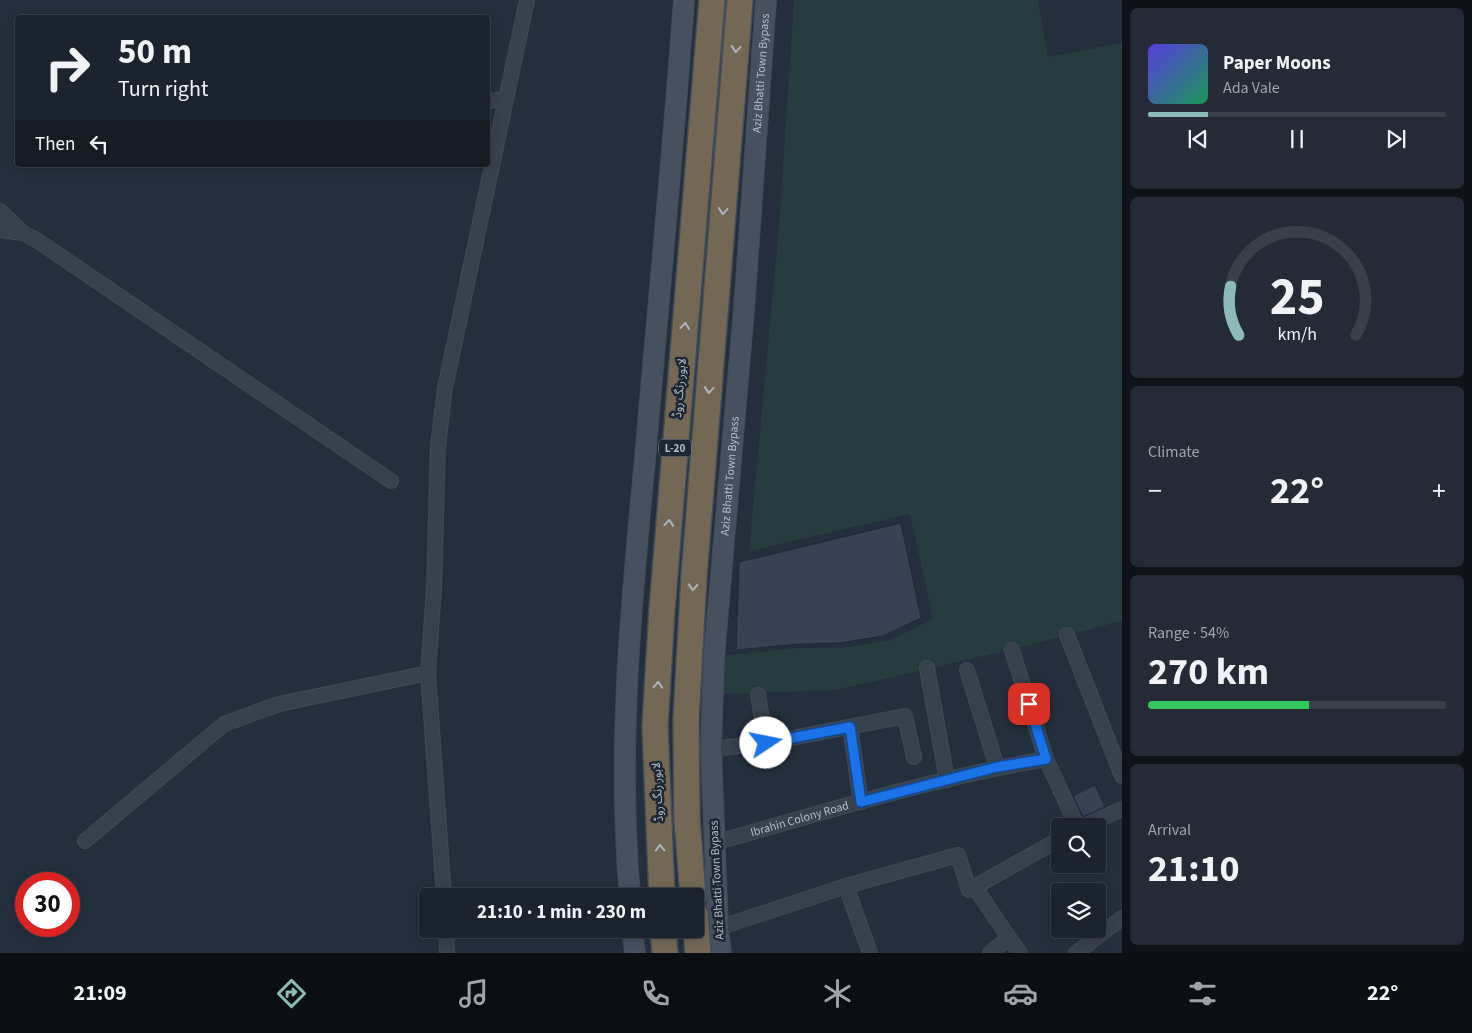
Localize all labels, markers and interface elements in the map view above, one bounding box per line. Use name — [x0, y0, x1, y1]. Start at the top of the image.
street label: Aziz Bhatti Town Bypass — [748, 13, 774, 134]
text: 50 m — [118, 27, 192, 77]
icon: right — [35, 35, 100, 100]
one-way arrow — [731, 45, 742, 53]
text: Paper Moons — [1223, 50, 1331, 77]
text: Turn right — [118, 73, 208, 105]
text: Ada Vale — [1223, 77, 1280, 99]
icon: previous — [1184, 125, 1212, 153]
icon: pause — [1283, 125, 1311, 153]
icon: next — [1382, 125, 1410, 153]
icon: left — [85, 130, 113, 158]
text: Then — [35, 131, 75, 158]
one-way arrow — [718, 207, 729, 215]
text: 25 — [1270, 261, 1324, 335]
one-way arrow — [680, 322, 691, 330]
text: km/h — [1277, 322, 1317, 347]
street label: لاہور رنگ روڈ — [669, 358, 691, 418]
one-way arrow — [703, 386, 714, 394]
street label: Aziz Bhatti Town Bypass — [716, 416, 743, 536]
road number: L-20 — [659, 439, 691, 456]
text: Climate — [1148, 441, 1199, 463]
text: 22° — [1270, 464, 1324, 518]
text: − — [1148, 471, 1162, 511]
text: + — [1432, 471, 1446, 511]
one-way arrow — [663, 519, 674, 527]
one-way arrow — [688, 583, 699, 591]
text: Range · 54% — [1148, 622, 1229, 644]
text: 270 km — [1148, 645, 1269, 699]
one-way arrow — [652, 681, 663, 689]
pin — [1008, 683, 1050, 725]
icon: arrive — [1015, 690, 1043, 718]
position arrow — [739, 716, 791, 768]
street label: لاہور رنگ روڈ — [648, 762, 668, 822]
street label: Ibrahin Colony Road — [748, 797, 851, 841]
map controls — [1051, 818, 1106, 938]
button: search — [1051, 818, 1106, 873]
text: Arrival — [1148, 819, 1191, 841]
street label: Aziz Bhatti Town Bypass — [705, 820, 729, 940]
text: 21:10 — [1148, 842, 1240, 896]
one-way arrow — [655, 843, 666, 851]
speed limit sign: 30 — [15, 872, 80, 937]
button: layers — [1051, 883, 1106, 938]
text: 21:10 · 1 min · 230 m — [477, 899, 646, 926]
icon: directions — [274, 976, 309, 1011]
icon: music — [456, 976, 491, 1011]
icon: phone — [638, 976, 673, 1011]
icon: climate — [820, 976, 855, 1011]
icon: car — [1003, 976, 1038, 1011]
icon: filters — [1185, 976, 1220, 1011]
text: 21:09 — [74, 977, 127, 1009]
text: 22° — [1367, 977, 1398, 1009]

